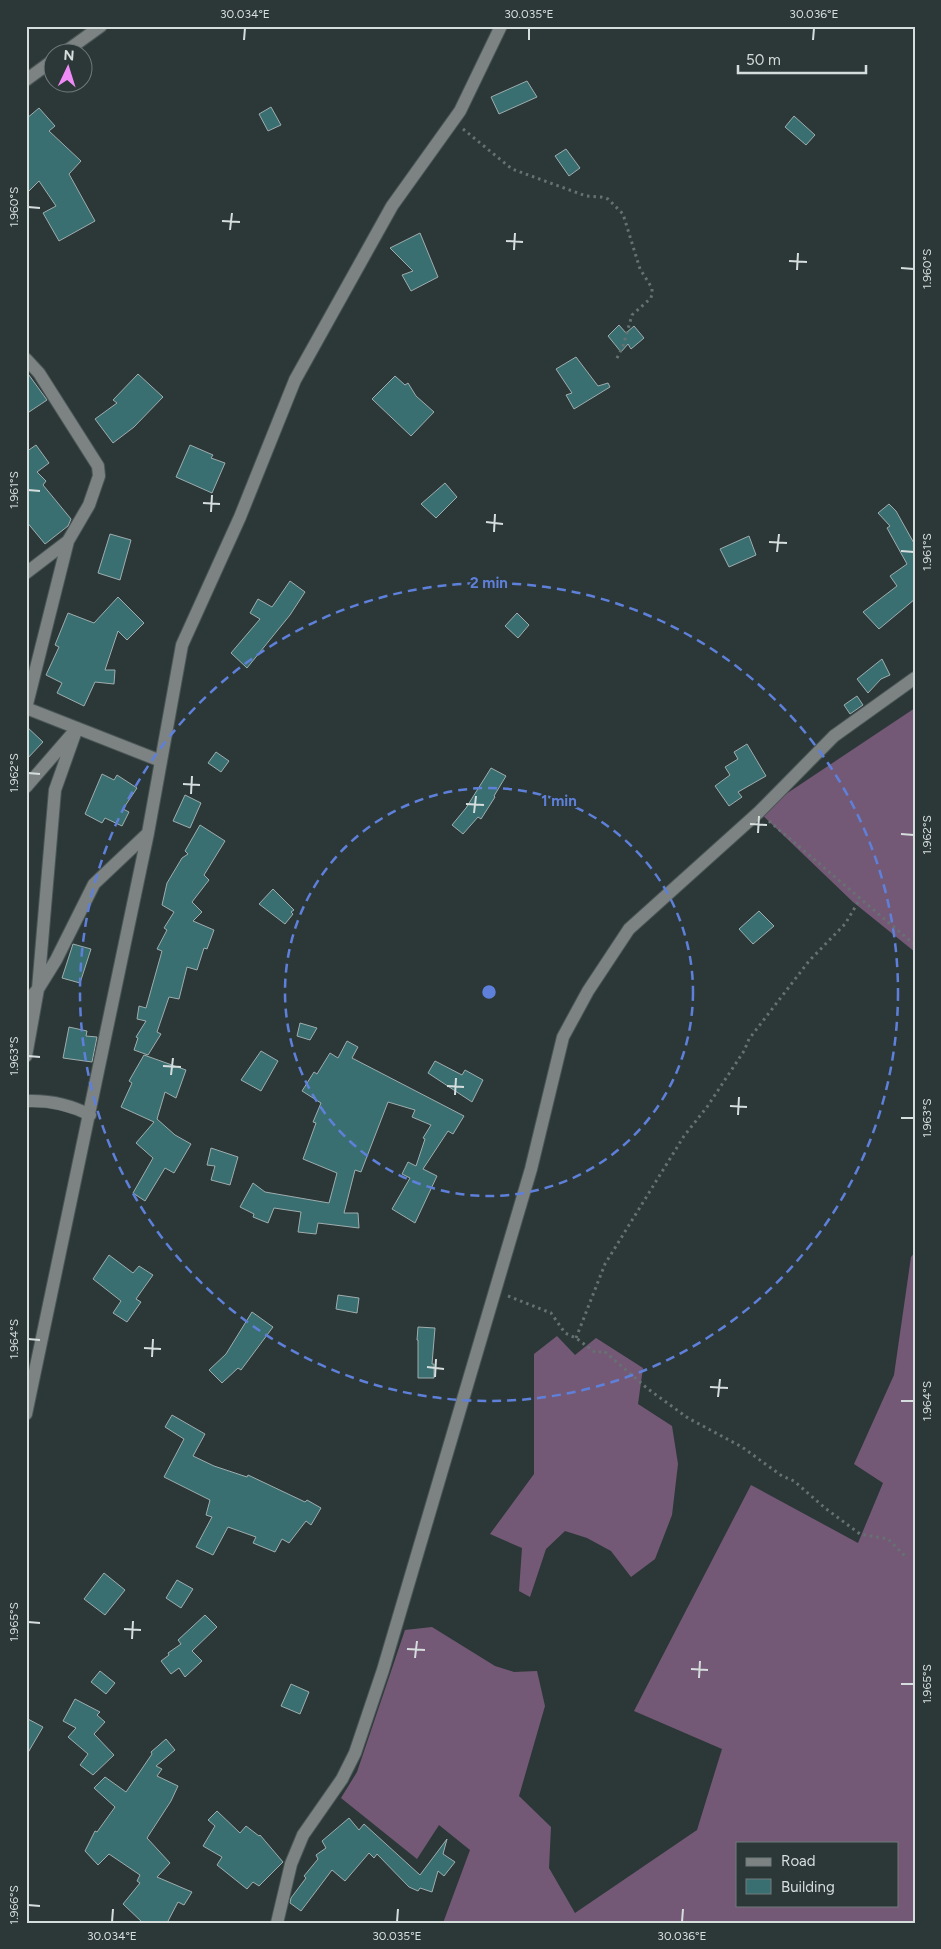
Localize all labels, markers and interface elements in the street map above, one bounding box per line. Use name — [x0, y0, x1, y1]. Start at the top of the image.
text: 30.034°E — [220, 7, 270, 21]
text: 30.035°E — [504, 7, 554, 21]
text: 30.036°E — [789, 7, 839, 21]
north arrow — [42, 42, 92, 92]
scale bar — [738, 42, 866, 74]
text: N — [63, 47, 75, 64]
text: 50 m — [746, 51, 781, 69]
text: 1.960°S — [7, 187, 21, 227]
text: 1.960°S — [920, 249, 934, 289]
text: 1.961°S — [7, 471, 21, 509]
text: 1.961°S — [920, 533, 934, 571]
text: 2 min — [470, 574, 508, 592]
text: 1.962°S — [7, 753, 21, 793]
text: 1 min — [541, 792, 577, 810]
text: 1.962°S — [920, 815, 934, 855]
centre of rings — [480, 983, 498, 1001]
text: 1.963°S — [7, 1036, 21, 1076]
text: 1.963°S — [920, 1098, 934, 1138]
text: 1.964°S — [7, 1319, 21, 1359]
text: 1.964°S — [920, 1381, 934, 1421]
text: 1.965°S — [7, 1602, 21, 1642]
text: 1.965°S — [920, 1664, 934, 1704]
legend — [736, 1842, 898, 1906]
text: Road — [781, 1852, 816, 1870]
text: Building — [781, 1878, 835, 1896]
text: 1.966°S — [7, 1885, 21, 1925]
text: 30.034°E — [87, 1929, 137, 1943]
text: 30.035°E — [372, 1929, 422, 1943]
text: 30.036°E — [657, 1929, 707, 1943]

